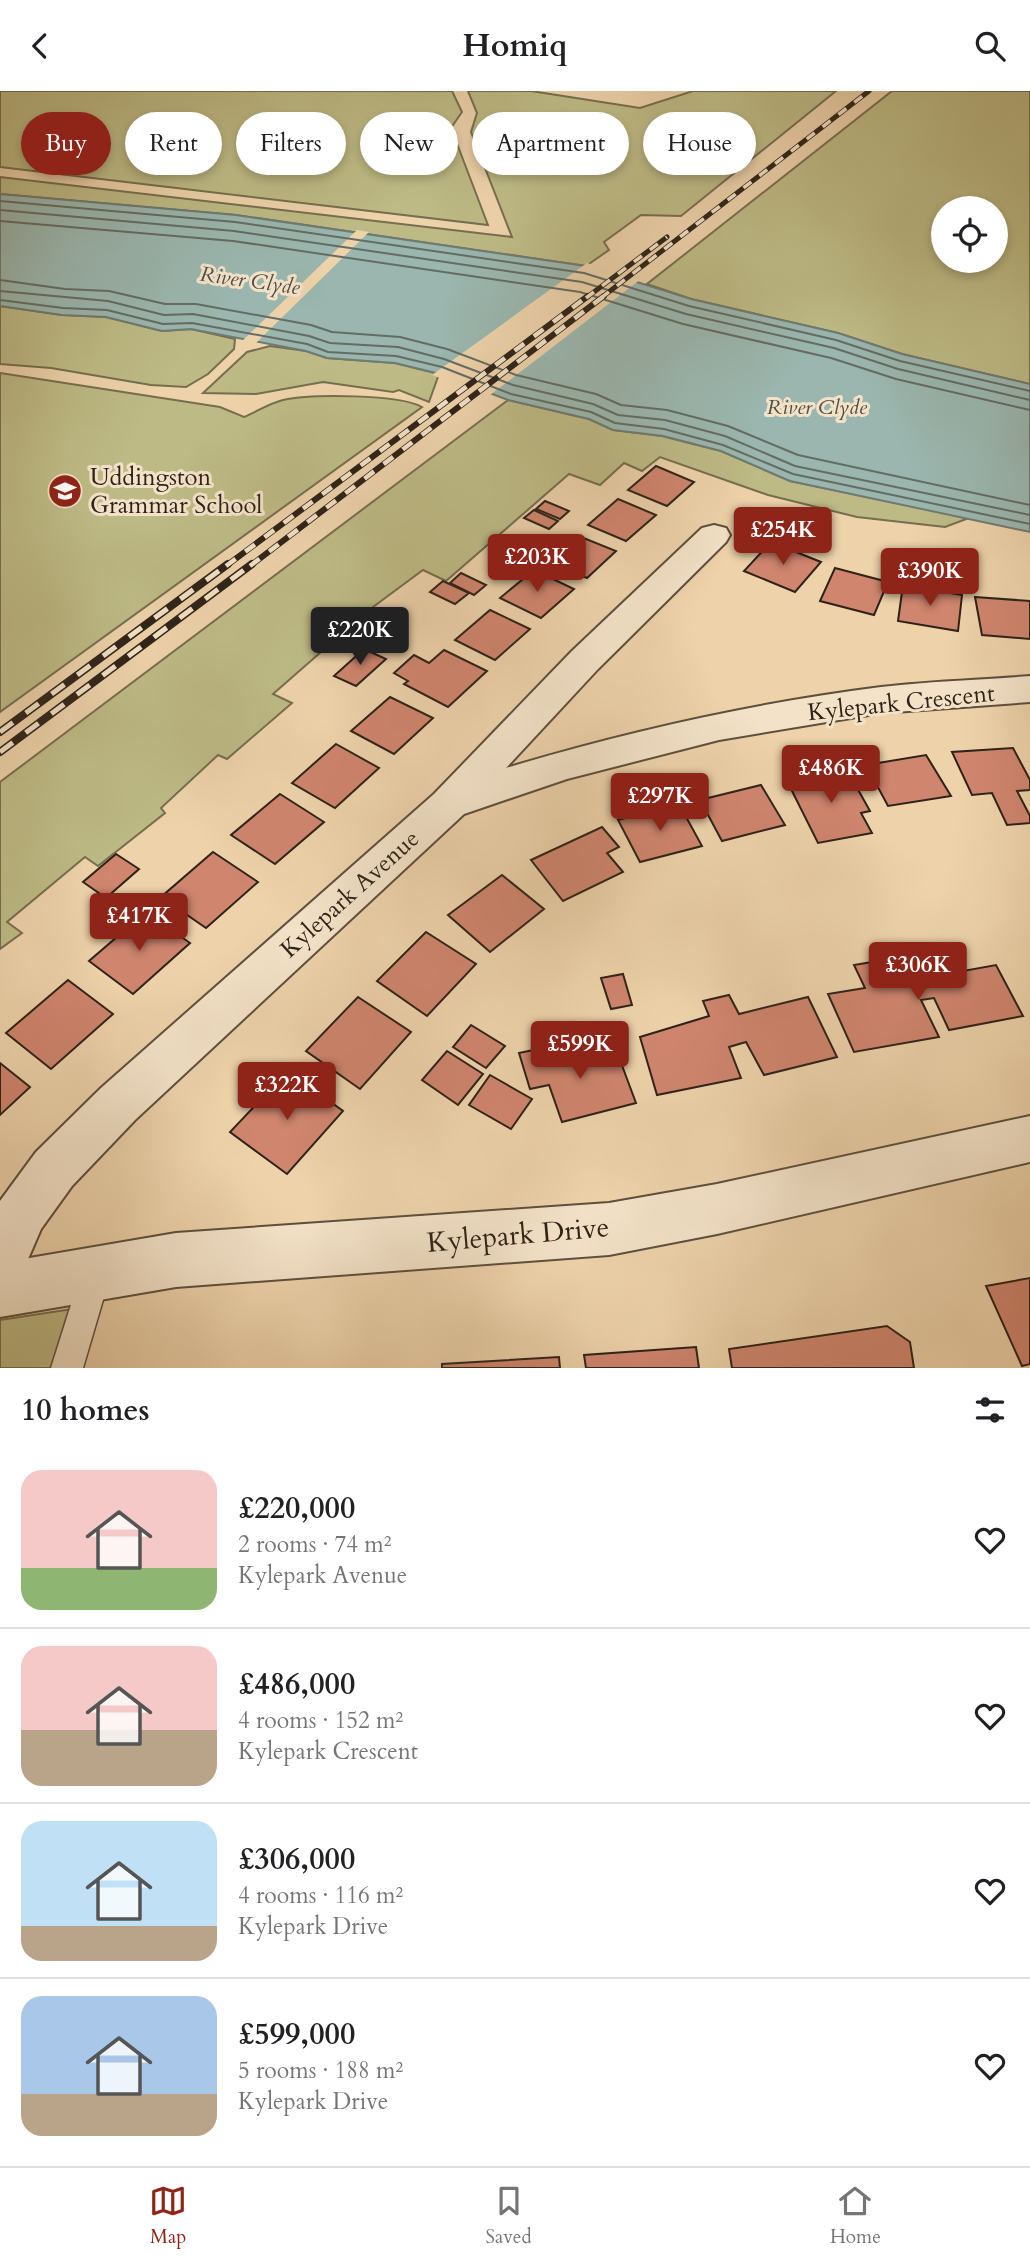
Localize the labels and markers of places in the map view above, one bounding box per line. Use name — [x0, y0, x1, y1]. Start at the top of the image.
place label: Uddingston Grammar School — [90, 461, 262, 522]
school or university icon: Uddingston Grammar School — [46, 472, 84, 510]
pin: £254K — [734, 507, 832, 567]
pin: £203K — [488, 535, 586, 594]
pin: £390K — [881, 549, 979, 608]
pin: £220K — [311, 607, 409, 667]
pin: £486K — [782, 745, 880, 805]
pin: £297K — [611, 773, 709, 833]
pin: £417K — [90, 893, 188, 953]
pin: £306K — [869, 943, 967, 1002]
pin: £599K — [531, 1021, 629, 1081]
pin: £322K — [238, 1063, 336, 1122]

